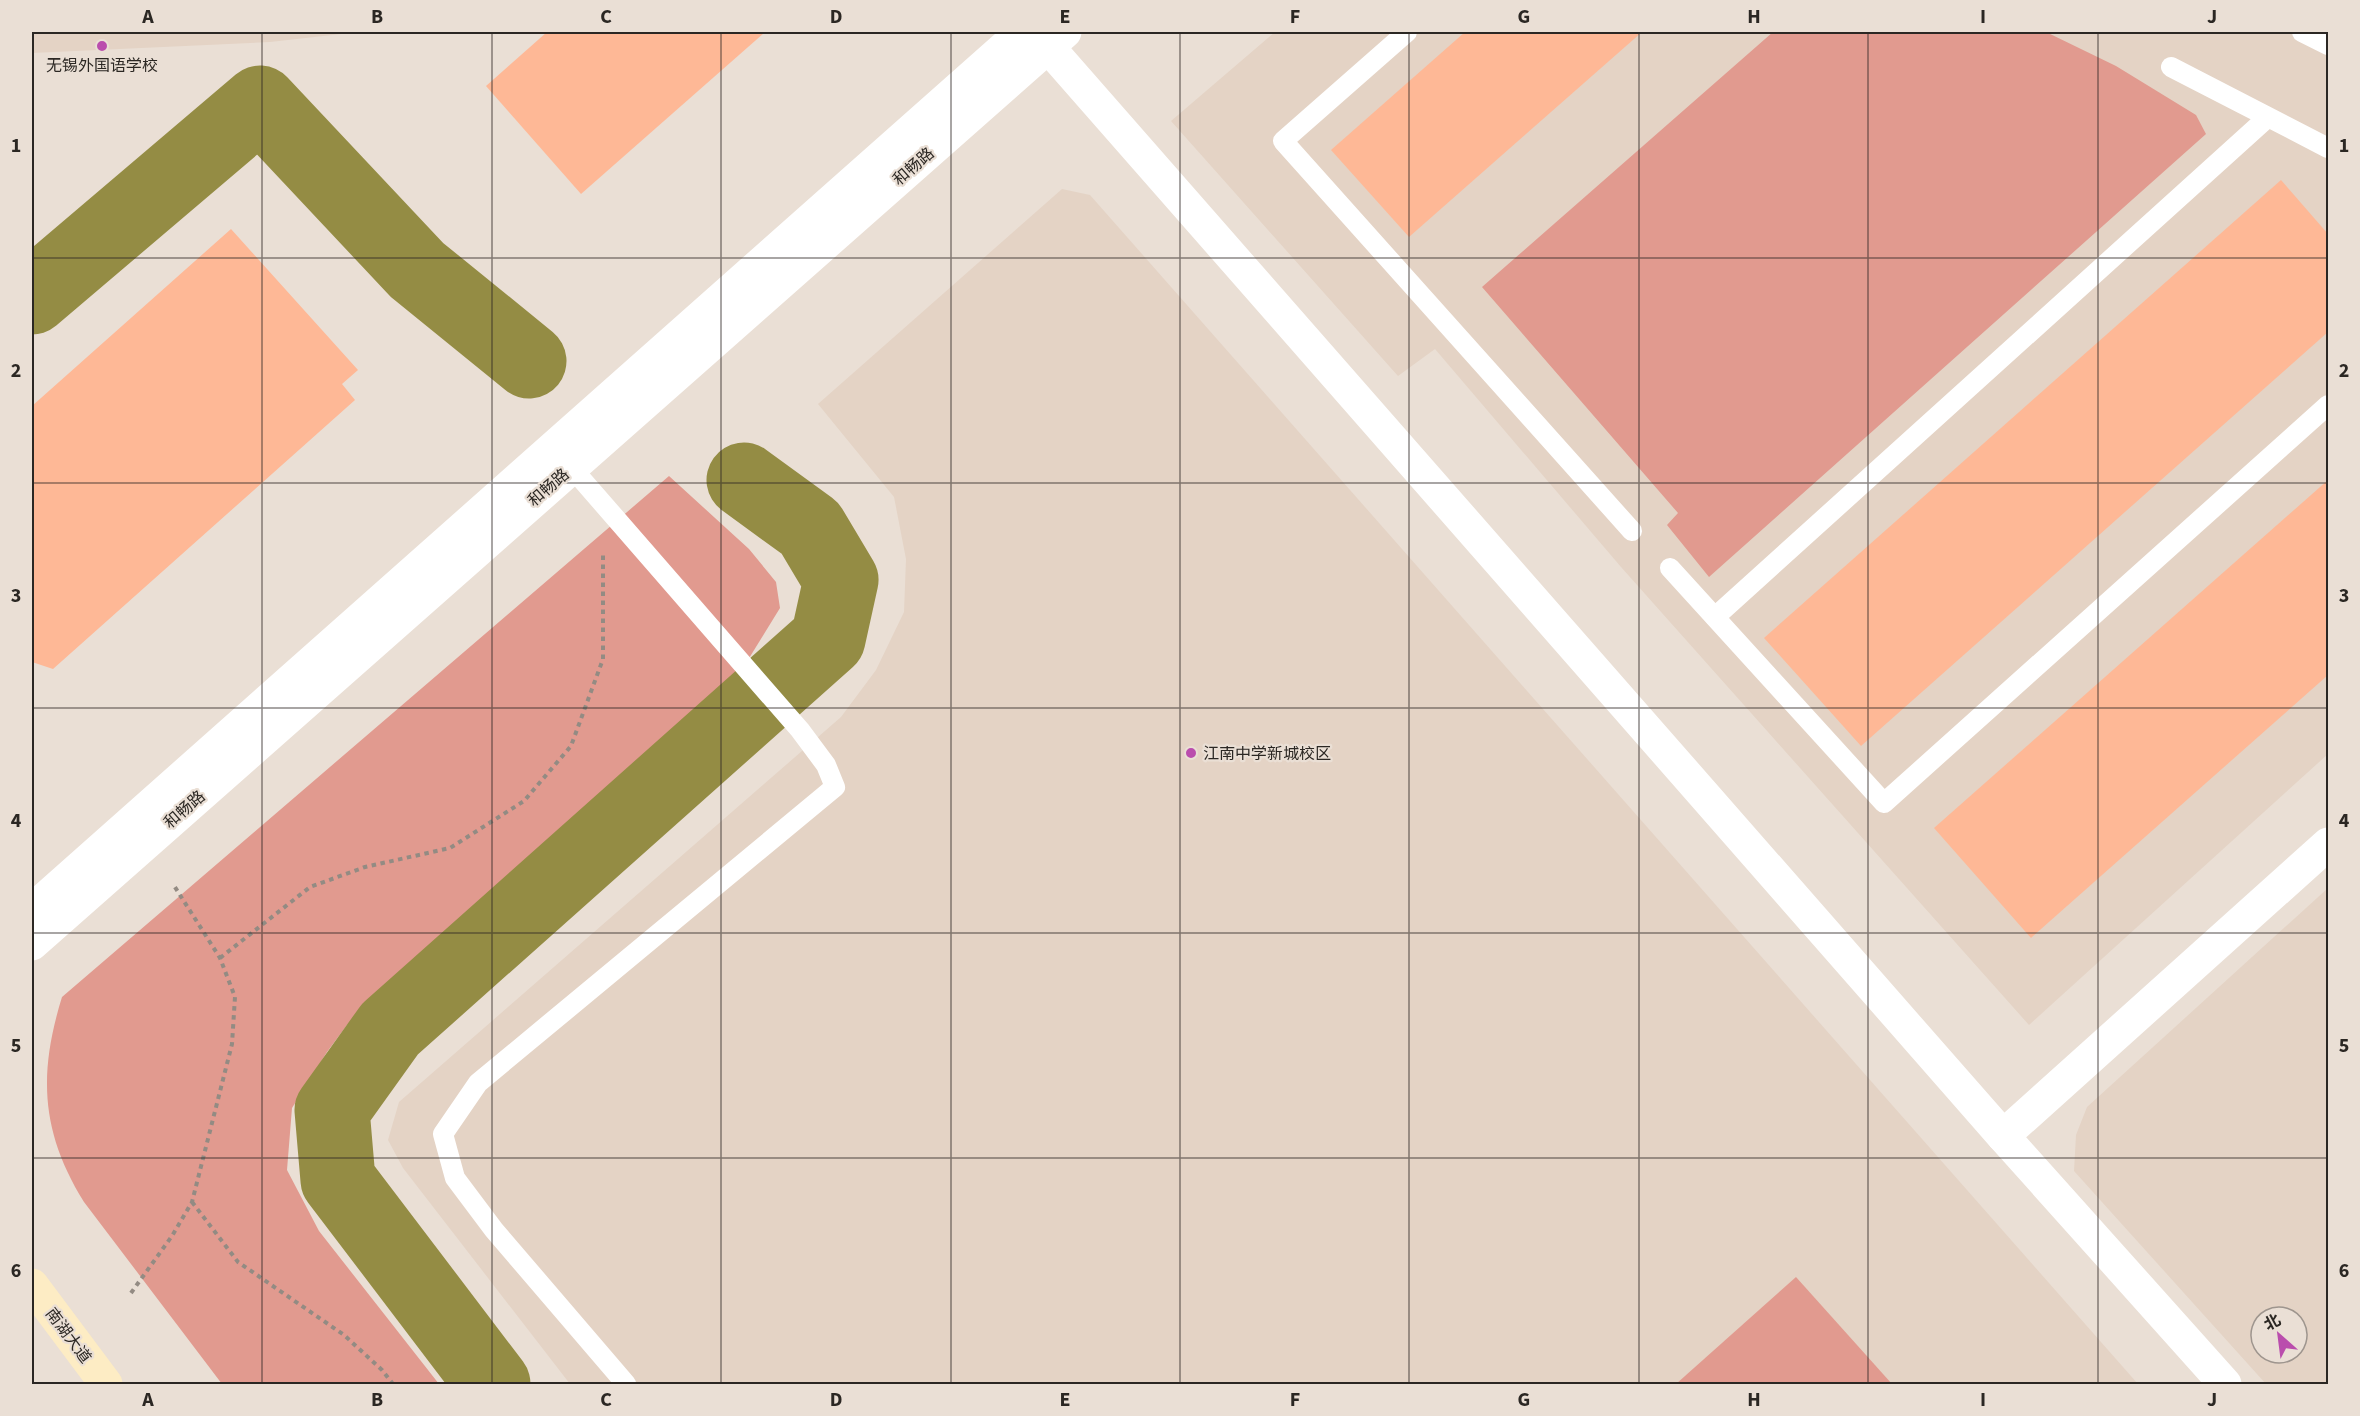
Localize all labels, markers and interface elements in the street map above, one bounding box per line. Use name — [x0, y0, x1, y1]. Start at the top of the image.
text: A — [141, 3, 154, 31]
text: B — [371, 3, 383, 31]
text: C — [600, 3, 612, 31]
text: D — [830, 3, 842, 31]
text: E — [1060, 3, 1070, 31]
text: F — [1290, 3, 1300, 31]
text: G — [1518, 3, 1530, 31]
text: H — [1747, 3, 1761, 31]
text: I — [1980, 3, 1986, 31]
text: J — [2207, 3, 2217, 31]
marker: 无锡外国语学校 — [95, 39, 109, 53]
place label: 无锡外国语学校 — [46, 55, 158, 77]
text: 1 — [11, 132, 21, 160]
text: 1 — [2339, 132, 2349, 160]
street label: 和畅路 — [888, 143, 939, 191]
text: 2 — [11, 357, 21, 385]
text: 2 — [2339, 357, 2349, 385]
street label: 和畅路 — [523, 464, 574, 512]
text: 3 — [11, 582, 21, 610]
text: 3 — [2339, 582, 2349, 610]
place label: 江南中学新城校区 — [1203, 743, 1331, 765]
marker: 江南中学新城校区 — [1184, 746, 1198, 760]
street label: 和畅路 — [159, 786, 210, 834]
text: 4 — [11, 807, 22, 835]
text: 4 — [2339, 807, 2350, 835]
text: 5 — [11, 1032, 21, 1060]
text: 5 — [2339, 1032, 2349, 1060]
text: 6 — [11, 1257, 21, 1285]
text: 6 — [2339, 1257, 2349, 1285]
street label: 南湖大道 — [40, 1303, 96, 1368]
north arrow — [2249, 1305, 2309, 1365]
text: 北 — [2260, 1309, 2285, 1336]
text: A — [141, 1386, 154, 1414]
text: B — [371, 1386, 383, 1414]
text: C — [600, 1386, 612, 1414]
text: D — [830, 1386, 842, 1414]
text: E — [1060, 1386, 1070, 1414]
text: F — [1290, 1386, 1300, 1414]
text: G — [1518, 1386, 1530, 1414]
text: H — [1747, 1386, 1761, 1414]
text: I — [1980, 1386, 1986, 1414]
text: J — [2207, 1386, 2217, 1414]

